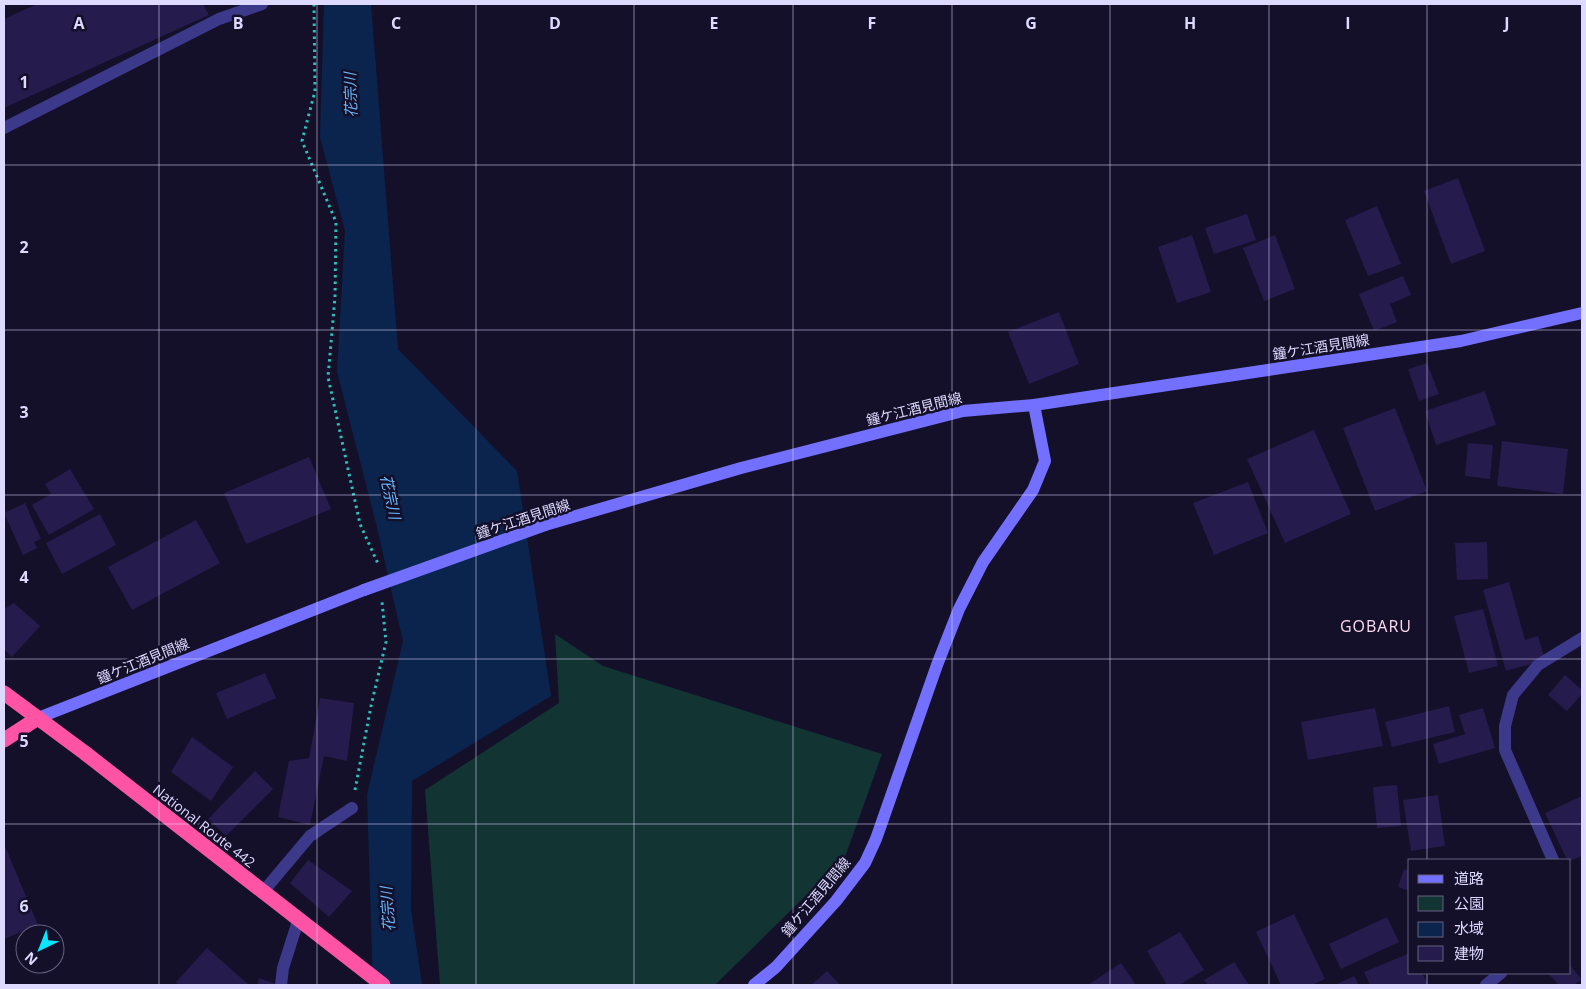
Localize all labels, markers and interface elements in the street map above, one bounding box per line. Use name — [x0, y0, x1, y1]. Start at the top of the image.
text: A — [73, 12, 85, 34]
text: B — [233, 12, 243, 34]
text: C — [391, 12, 401, 34]
text: D — [549, 12, 561, 34]
text: E — [710, 12, 719, 34]
text: F — [868, 12, 876, 34]
text: G — [1025, 12, 1037, 34]
text: H — [1184, 12, 1196, 34]
text: I — [1345, 12, 1351, 34]
text: J — [1502, 12, 1510, 34]
water label: 花宗川 — [339, 70, 361, 118]
text: 1 — [19, 71, 29, 93]
text: 2 — [19, 236, 29, 258]
street label: 鐘ケ江酒見間線 — [1271, 329, 1371, 364]
street label: 鐘ケ江酒見間線 — [864, 387, 964, 430]
text: 3 — [19, 401, 29, 423]
water label: 花宗川 — [377, 473, 406, 523]
street label: 鐘ケ江酒見間線 — [473, 494, 572, 543]
text: 4 — [19, 566, 29, 588]
district label: GOBARU — [1340, 615, 1412, 637]
street label: 鐘ケ江酒見間線 — [94, 633, 192, 688]
text: 5 — [19, 730, 29, 752]
street label: National Route 442 — [149, 780, 259, 872]
street label: 鐘ケ江酒見間線 — [777, 853, 854, 940]
legend — [1408, 859, 1571, 974]
text: 道路 — [1454, 868, 1484, 888]
water label: 花宗川 — [375, 884, 399, 932]
text: 公園 — [1454, 893, 1484, 913]
text: 6 — [19, 895, 29, 917]
text: 水域 — [1454, 918, 1484, 938]
north arrow — [15, 924, 65, 974]
text: 建物 — [1454, 943, 1484, 963]
text: N — [20, 948, 41, 970]

